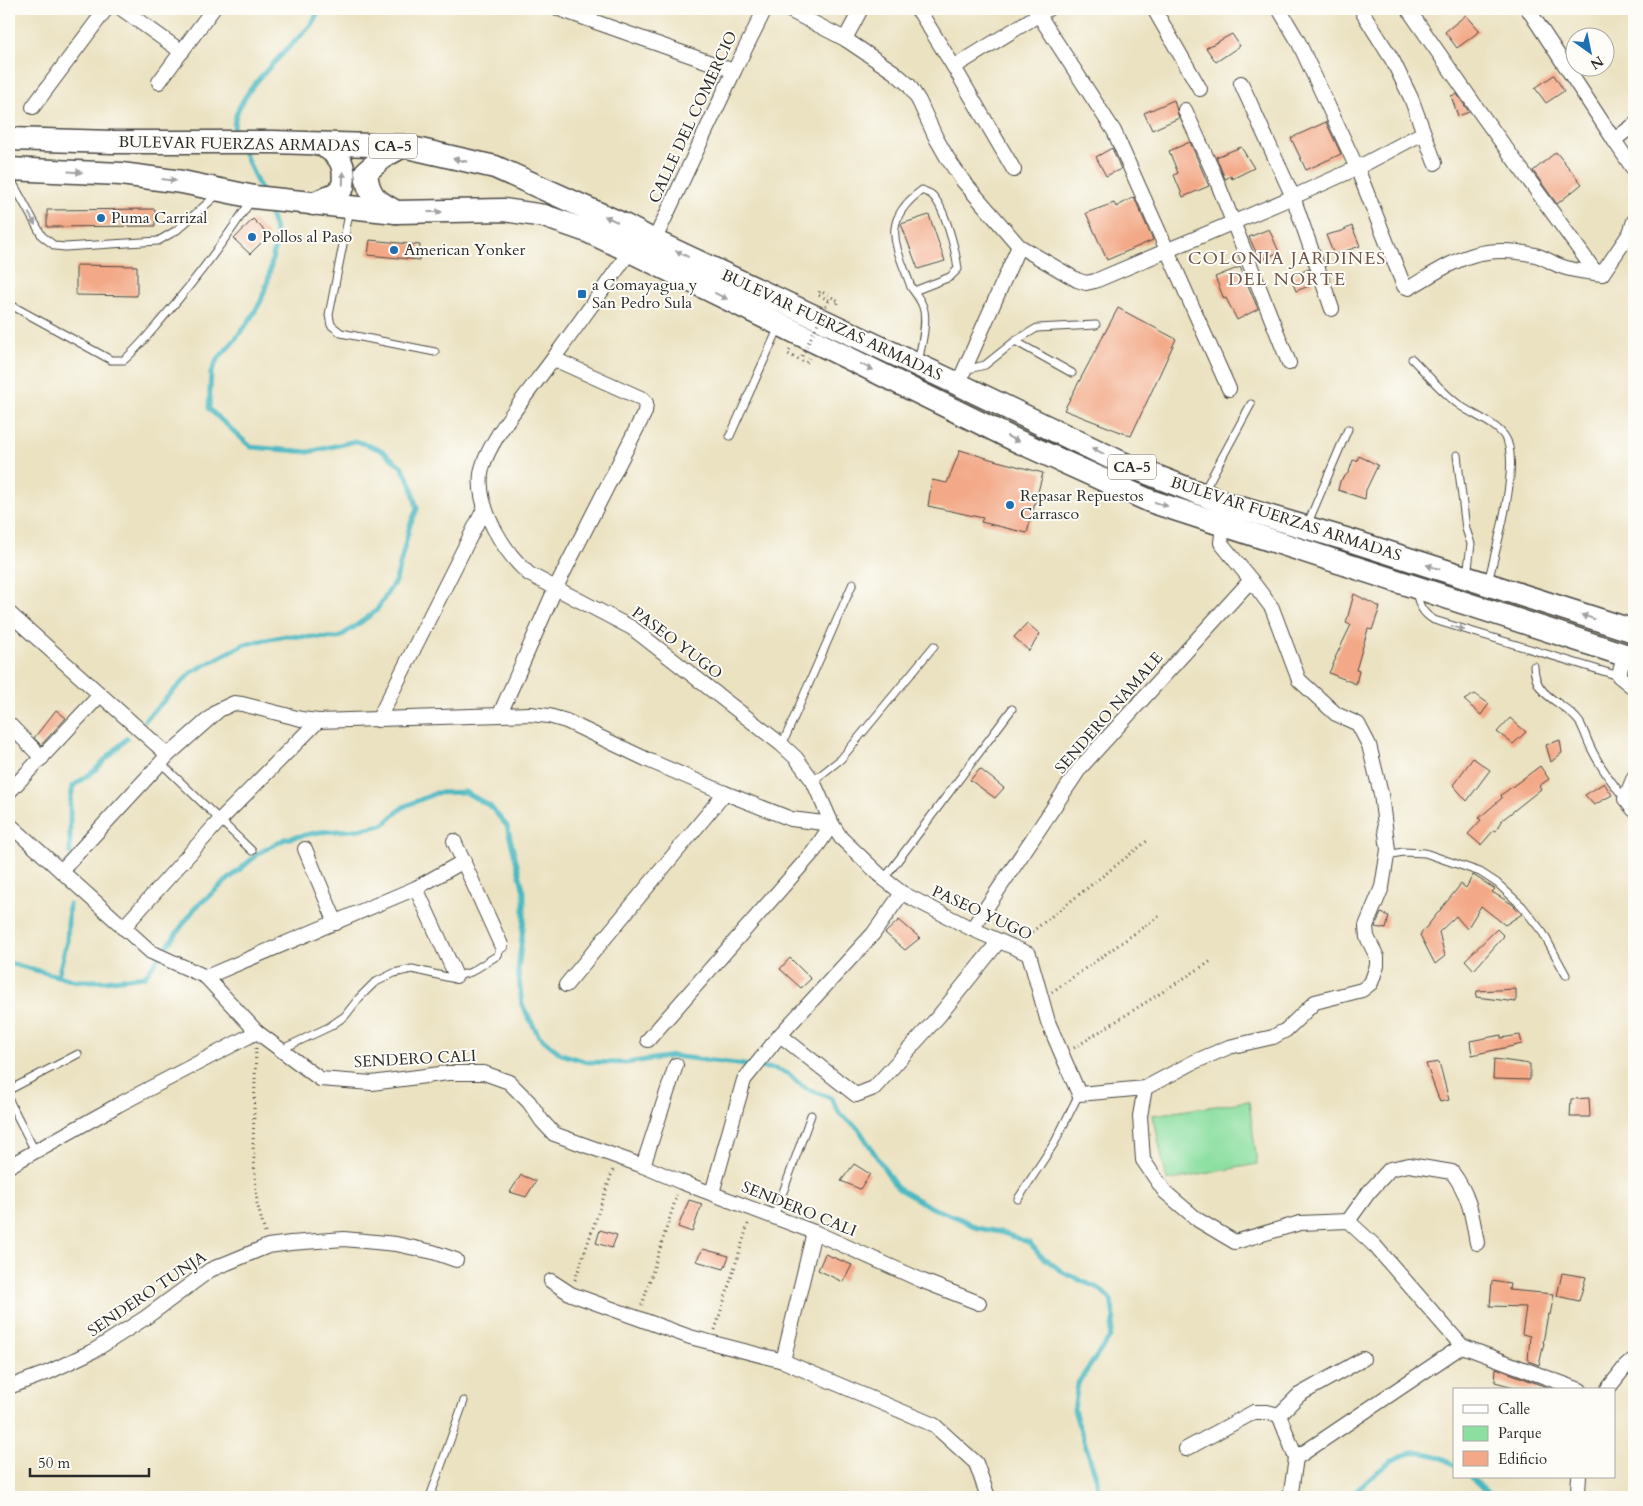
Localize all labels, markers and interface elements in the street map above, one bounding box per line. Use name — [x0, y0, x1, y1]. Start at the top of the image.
street label: CALLE DEL COMERCIO — [643, 27, 743, 207]
north arrow — [1566, 28, 1616, 78]
text: N — [1587, 51, 1607, 74]
street label: BULEVAR FUERZAS ARMADAS — [118, 131, 360, 157]
road number: CA-5 — [369, 134, 417, 158]
one-way arrow — [452, 155, 468, 163]
one-way arrow — [67, 168, 83, 176]
one-way arrow — [340, 170, 348, 186]
one-way arrow — [162, 177, 178, 185]
place label: Puma Carrizal — [111, 207, 207, 229]
one-way arrow — [427, 208, 443, 216]
one-way arrow — [28, 212, 36, 226]
marker: Puma Carrizal — [95, 212, 107, 224]
one-way arrow — [604, 215, 618, 223]
place label: Pollos al Paso — [262, 226, 353, 248]
marker: Pollos al Paso — [246, 231, 258, 243]
place label: American Yonker — [404, 239, 526, 261]
marker: American Yonker — [388, 244, 400, 256]
district label: COLONIA JARDINES DEL NORTE — [1188, 246, 1386, 292]
one-way arrow — [675, 250, 689, 258]
street label: BULEVAR FUERZAS ARMADAS — [718, 264, 946, 386]
place label: a Comayagua y San Pedro Sula — [592, 274, 698, 314]
marker: a Comayagua y San Pedro Sula — [576, 288, 588, 300]
one-way arrow — [714, 292, 728, 300]
one-way arrow — [860, 363, 874, 371]
one-way arrow — [1006, 435, 1020, 443]
one-way arrow — [1091, 447, 1105, 455]
road number: CA-5 — [1108, 454, 1156, 480]
street label: BULEVAR FUERZAS ARMADAS — [1168, 471, 1404, 567]
place label: Repasar Repuestos Carrasco — [1020, 485, 1144, 525]
marker: Repasar Repuestos Carrasco — [1004, 499, 1016, 511]
one-way arrow — [1154, 501, 1169, 509]
one-way arrow — [1425, 563, 1440, 571]
street label: PASEO YUGO — [627, 602, 727, 684]
one-way arrow — [1580, 613, 1595, 620]
one-way arrow — [1450, 624, 1465, 632]
street label: SENDERO NAMALE — [1050, 647, 1168, 779]
street label: PASEO YUGO — [928, 880, 1036, 946]
street label: SENDERO CALI — [353, 1045, 477, 1073]
street label: SENDERO CALI — [738, 1176, 860, 1242]
street label: SENDERO TUNJA — [83, 1246, 211, 1342]
legend — [1453, 1388, 1616, 1478]
text: Calle — [1498, 1399, 1531, 1419]
text: Parque — [1498, 1423, 1542, 1443]
scale bar — [30, 1446, 149, 1478]
text: Edificio — [1498, 1449, 1547, 1469]
text: 50 m — [38, 1453, 70, 1473]

